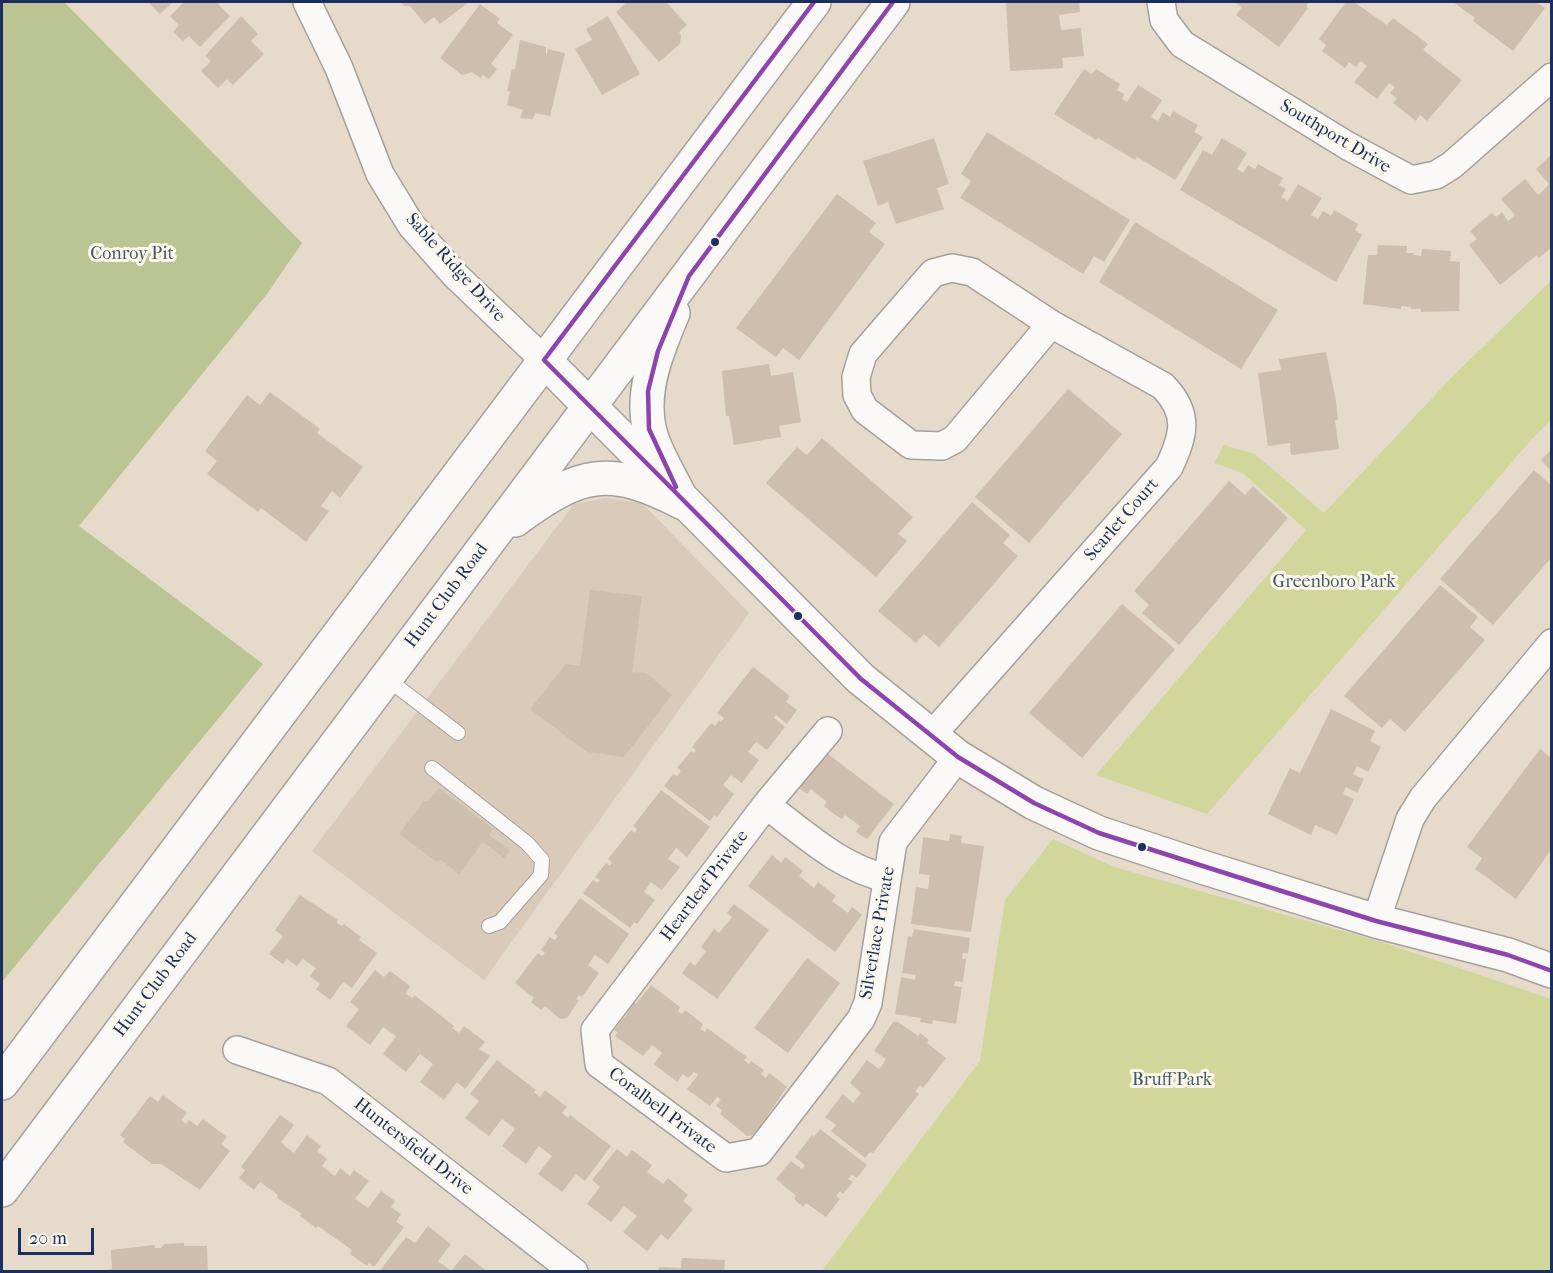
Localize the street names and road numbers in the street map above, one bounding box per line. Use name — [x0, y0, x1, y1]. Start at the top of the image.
street label: Southport Drive — [1276, 95, 1394, 179]
street label: Sable Ridge Drive — [401, 209, 509, 327]
street label: Scarlet Court — [1080, 474, 1164, 566]
street label: Hunt Club Road — [401, 539, 493, 653]
street label: Heartleaf Private — [656, 826, 754, 946]
street label: Silverlace Private — [856, 865, 900, 1001]
street label: Hunt Club Road — [110, 928, 202, 1042]
street label: Coralbell Private — [604, 1063, 720, 1159]
street label: Huntersfield Drive — [349, 1094, 477, 1200]

